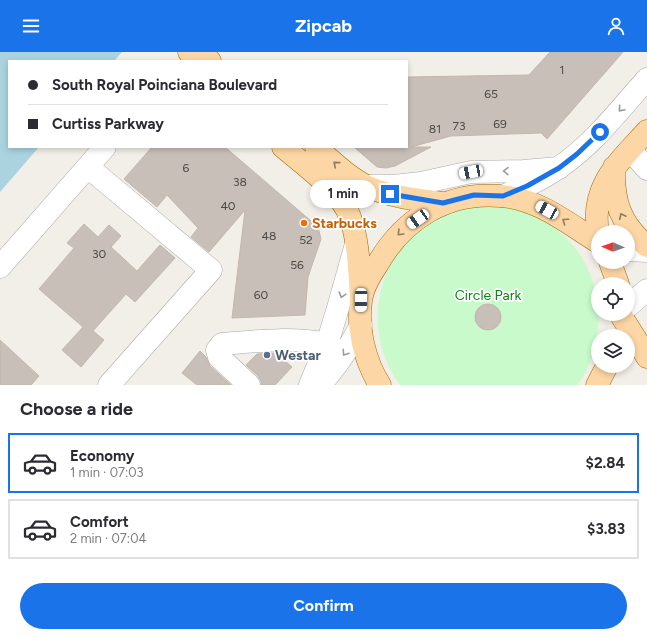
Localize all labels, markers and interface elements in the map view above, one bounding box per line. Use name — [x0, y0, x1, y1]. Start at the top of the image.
icon: menu — [20, 15, 42, 37]
text: Zipcab — [295, 15, 352, 37]
icon: person — [605, 15, 627, 37]
house number: 1 — [560, 63, 564, 77]
text: South Royal Poinciana Boulevard — [52, 76, 277, 94]
house number: 65 — [484, 87, 498, 101]
one-way arrow — [619, 104, 626, 112]
text: Curtiss Parkway — [52, 115, 164, 133]
house number: 69 — [493, 117, 507, 131]
house number: 73 — [453, 119, 465, 133]
house number: 81 — [429, 122, 441, 136]
route start — [591, 123, 609, 141]
house number: 6 — [183, 161, 190, 175]
one-way arrow — [334, 162, 341, 169]
car — [458, 164, 484, 180]
one-way arrow — [503, 167, 509, 175]
house number: 38 — [233, 175, 247, 189]
callout: 1 min — [310, 180, 376, 208]
route end — [381, 185, 399, 203]
text: 1 min — [328, 186, 358, 201]
house number: 40 — [220, 199, 236, 213]
car — [534, 199, 560, 221]
car — [405, 207, 431, 231]
one-way arrow — [619, 213, 627, 221]
place label: Starbucks — [312, 215, 377, 232]
marker: Starbucks — [299, 218, 309, 228]
one-way arrow — [562, 218, 569, 226]
north arrow — [591, 225, 635, 269]
map controls — [591, 225, 635, 373]
house number: 48 — [262, 229, 276, 243]
one-way arrow — [397, 229, 405, 236]
house number: 52 — [299, 233, 313, 247]
house number: 30 — [92, 247, 106, 261]
house number: 56 — [290, 258, 304, 272]
button: locate — [591, 277, 635, 321]
park label: Circle Park — [455, 287, 521, 304]
house number: 60 — [254, 288, 269, 302]
car — [355, 288, 367, 312]
one-way arrow — [338, 291, 347, 298]
button: layers — [591, 329, 635, 373]
place label: Westar — [275, 347, 321, 364]
one-way arrow — [342, 349, 349, 356]
marker: Westar — [262, 350, 272, 360]
text: Choose a ride — [20, 398, 133, 420]
icon: car — [22, 445, 58, 481]
text: Economy — [70, 447, 135, 465]
text: $2.84 — [586, 454, 625, 472]
text: 1 min · 07:03 — [70, 465, 144, 480]
icon: car — [22, 511, 58, 547]
text: Comfort — [70, 513, 129, 531]
text: $3.83 — [587, 520, 625, 538]
text: 2 min · 07:04 — [70, 531, 147, 546]
button: Confirm — [20, 583, 627, 629]

